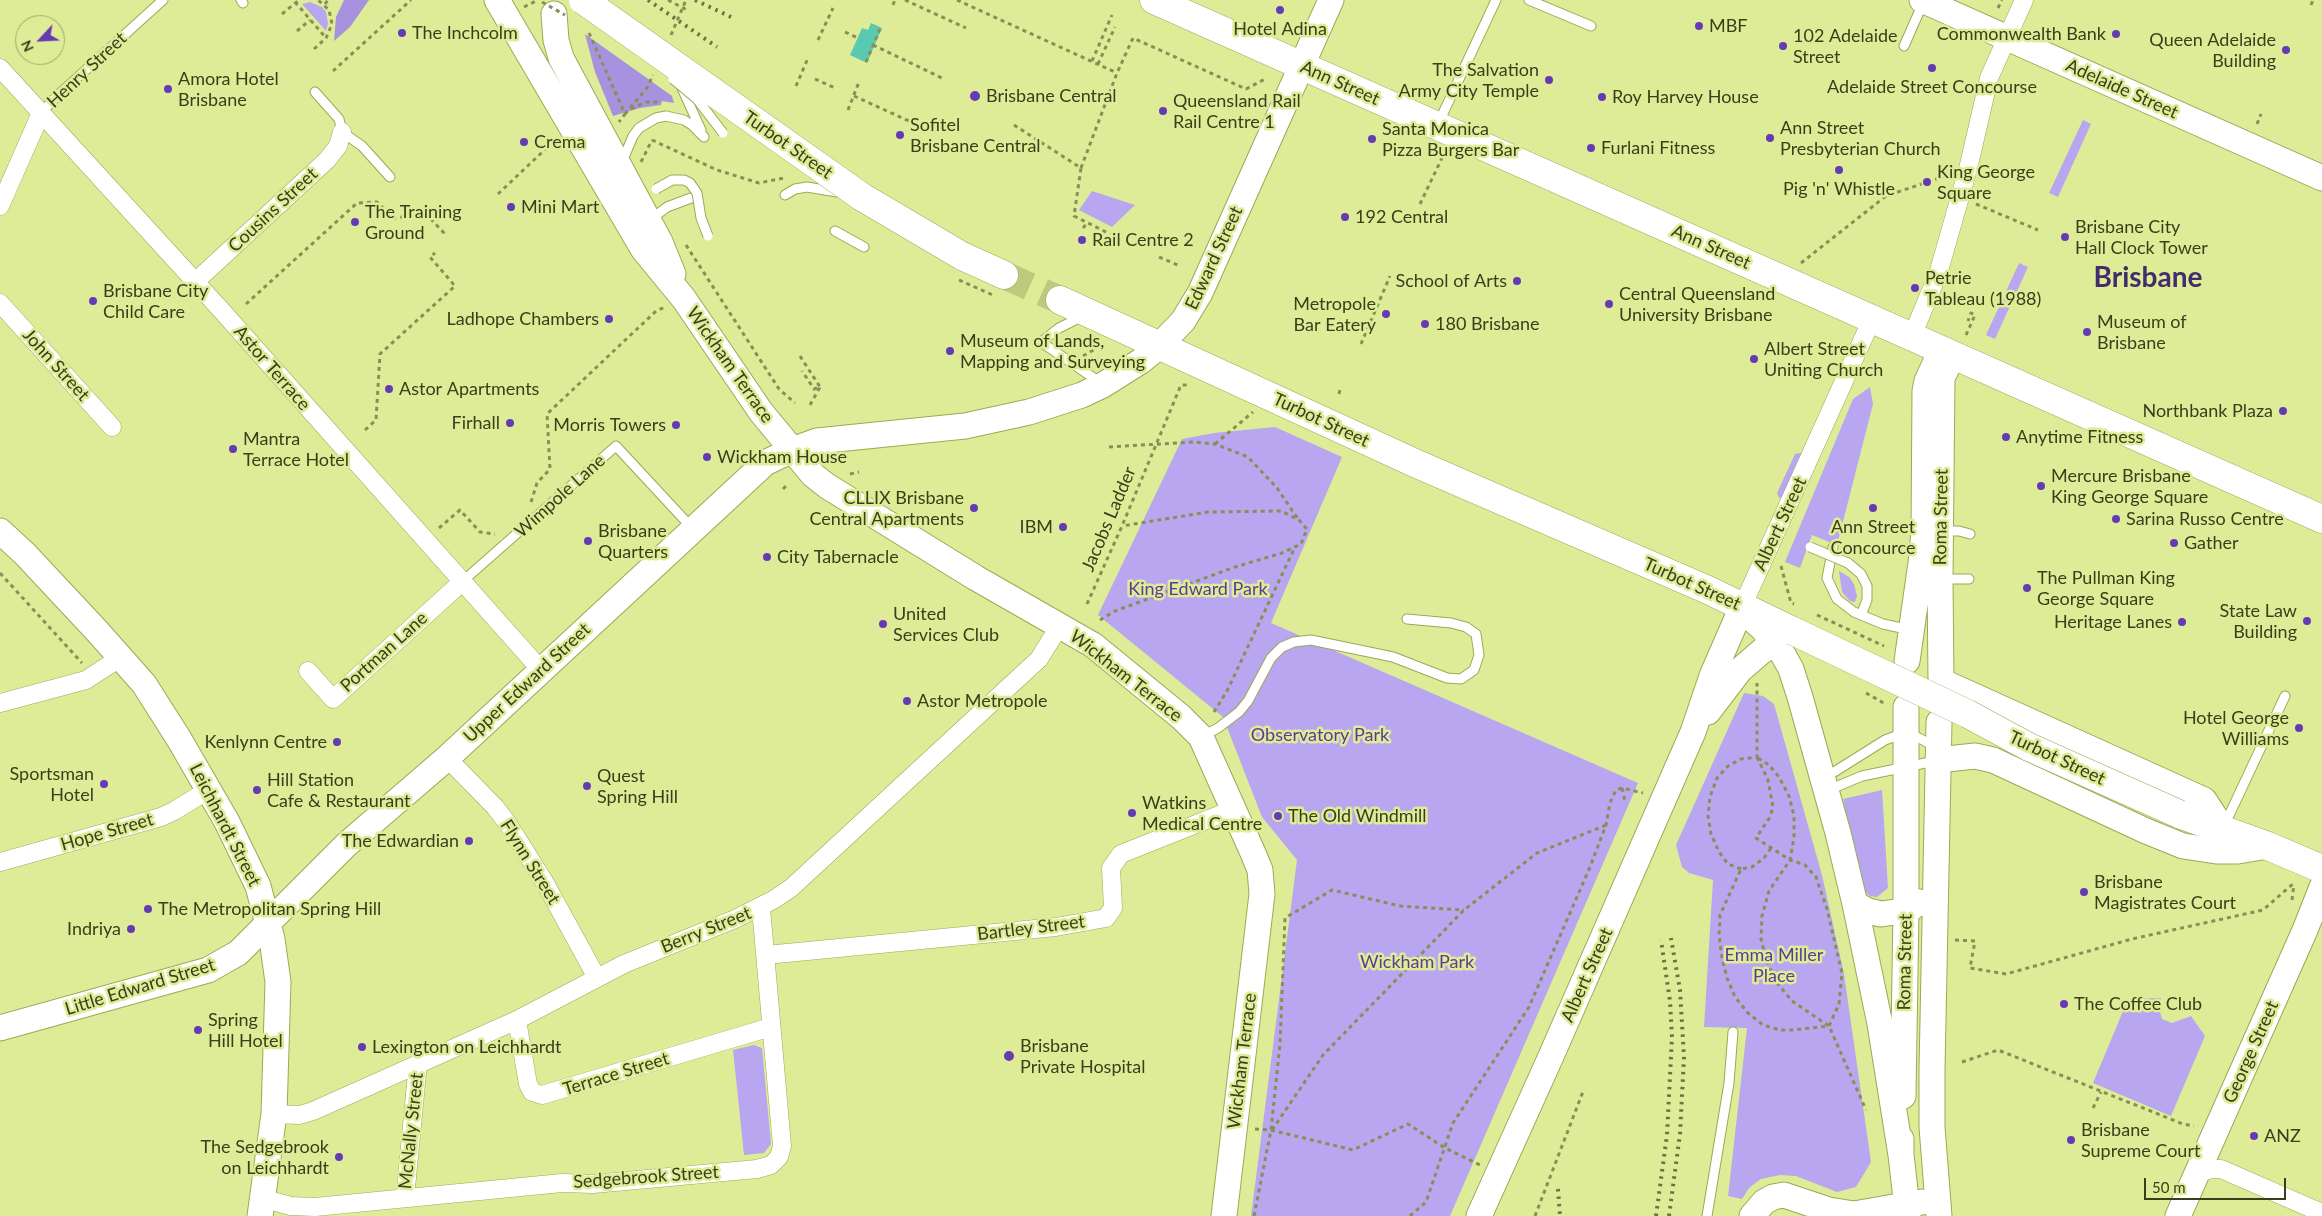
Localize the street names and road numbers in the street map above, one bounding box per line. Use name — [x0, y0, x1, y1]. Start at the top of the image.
street label: Henry Street — [43, 28, 131, 112]
street label: Adelaide Street — [2062, 55, 2182, 123]
street label: Ann Street — [1297, 56, 1383, 110]
street label: Turbot Street — [739, 106, 837, 184]
street label: Cousins Street — [224, 163, 322, 257]
street label: Edward Street — [1181, 203, 1247, 313]
street label: Ann Street — [1668, 220, 1754, 274]
street label: Wickham Terrace — [682, 303, 778, 427]
street label: Astor Terrace — [229, 321, 315, 415]
street label: John Street — [18, 324, 94, 406]
street label: Turbot Street — [1269, 388, 1373, 452]
street label: Wimpole Lane — [510, 450, 610, 542]
street label: Jacobs Ladder — [1077, 463, 1141, 575]
street label: Roma Street — [1929, 468, 1953, 566]
street label: Albert Street — [1749, 474, 1811, 574]
street label: Turbot Street — [1640, 553, 1744, 615]
street label: Portman Lane — [336, 607, 432, 697]
street label: Upper Edward Street — [459, 619, 595, 747]
street label: Wickham Terrace — [1065, 625, 1187, 727]
street label: Turbot Street — [2005, 726, 2109, 790]
street label: Leichhardt Street — [185, 760, 265, 890]
street label: Hope Street — [58, 808, 156, 856]
street label: Flynn Street — [496, 816, 564, 908]
street label: Berry Street — [658, 902, 754, 958]
street label: Bartley Street — [976, 911, 1086, 945]
street label: Roma Street — [1893, 913, 1917, 1011]
street label: Albert Street — [1557, 924, 1617, 1026]
street label: Little Edward Street — [62, 954, 218, 1020]
street label: Wickham Terrace — [1223, 992, 1261, 1130]
street label: George Street — [2219, 997, 2283, 1107]
street label: Terrace Street — [560, 1048, 672, 1100]
street label: McNally Street — [394, 1072, 428, 1190]
street label: Sedgebrook Street — [573, 1161, 719, 1193]

